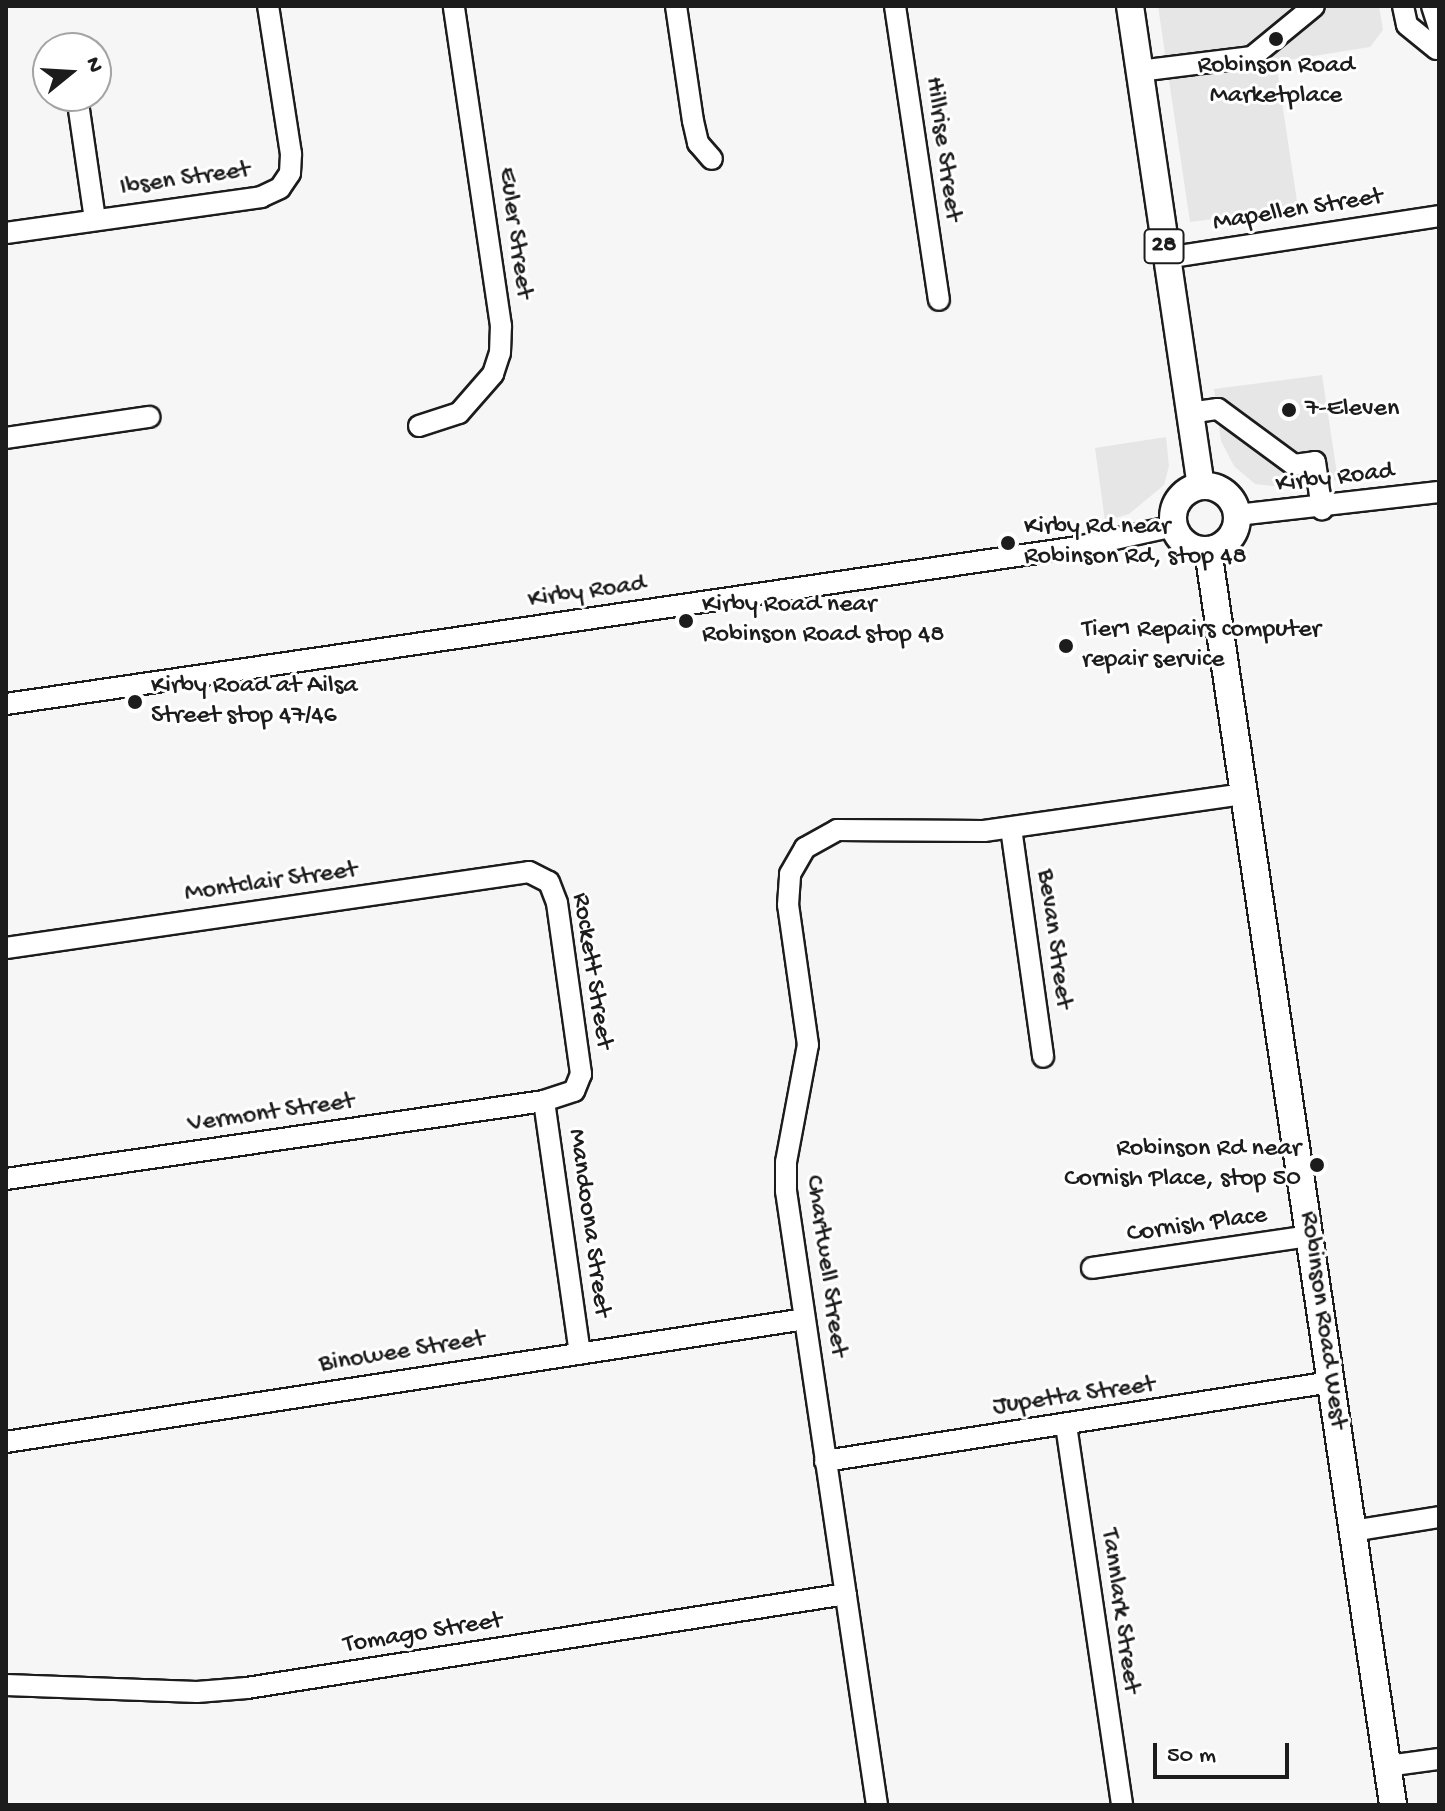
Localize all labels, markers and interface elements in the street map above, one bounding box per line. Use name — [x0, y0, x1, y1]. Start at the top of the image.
marker: Robinson Road Marketplace — [1267, 30, 1285, 48]
north arrow — [32, 32, 112, 112]
place label: Robinson Road Marketplace — [1197, 51, 1355, 112]
text: N — [78, 54, 108, 76]
street label: Hillrise Street — [916, 75, 968, 223]
street label: Ibsen Street — [118, 155, 252, 205]
street label: Euler Street — [489, 165, 539, 301]
street label: Mapellen Street — [1211, 182, 1385, 240]
road number: 28 — [1142, 226, 1186, 266]
place label: 7-Eleven — [1305, 394, 1399, 426]
marker: 7-Eleven — [1280, 401, 1298, 419]
street label: Kirby Road — [1274, 456, 1396, 502]
place label: Kirby Rd near Robinson Rd, stop 48 — [1024, 512, 1247, 574]
marker: Kirby Rd near Robinson Rd, stop 48 — [999, 534, 1017, 552]
street label: Kirby Road — [526, 569, 648, 617]
place label: Kirby Road near Robinson Road stop 48 — [702, 590, 945, 652]
marker: Kirby Road near Robinson Road stop 48 — [677, 612, 695, 630]
place label: Tier1 Repairs computer repair service — [1082, 615, 1321, 676]
marker: Tier1 Repairs computer repair service — [1057, 637, 1075, 655]
place label: Kirby Road at Ailsa Street stop 47/46 — [151, 671, 358, 732]
marker: Kirby Road at Ailsa Street stop 47/46 — [126, 693, 144, 711]
street label: Montclair Street — [183, 855, 359, 911]
street label: Bevan Street — [1028, 867, 1078, 1011]
street label: Rockett Street — [563, 891, 619, 1051]
street label: Vermont Street — [186, 1087, 356, 1141]
street label: Mandoona Street — [559, 1127, 617, 1319]
place label: Robinson Rd near Cornish Place, stop 50 — [1064, 1134, 1301, 1196]
marker: Robinson Rd near Cornish Place, stop 50 — [1308, 1156, 1326, 1174]
street label: Chartwell Street — [797, 1173, 853, 1359]
street label: Cornish Place — [1125, 1201, 1269, 1251]
street label: Robinson Road West — [1291, 1209, 1353, 1431]
street label: Binowee Street — [317, 1325, 487, 1381]
street label: Jupetta Street — [991, 1370, 1157, 1424]
street label: Tannlark Street — [1092, 1527, 1146, 1695]
street label: Tomago Street — [341, 1606, 505, 1662]
scale bar — [1157, 1727, 1293, 1777]
text: 50 m — [1167, 1742, 1216, 1771]

